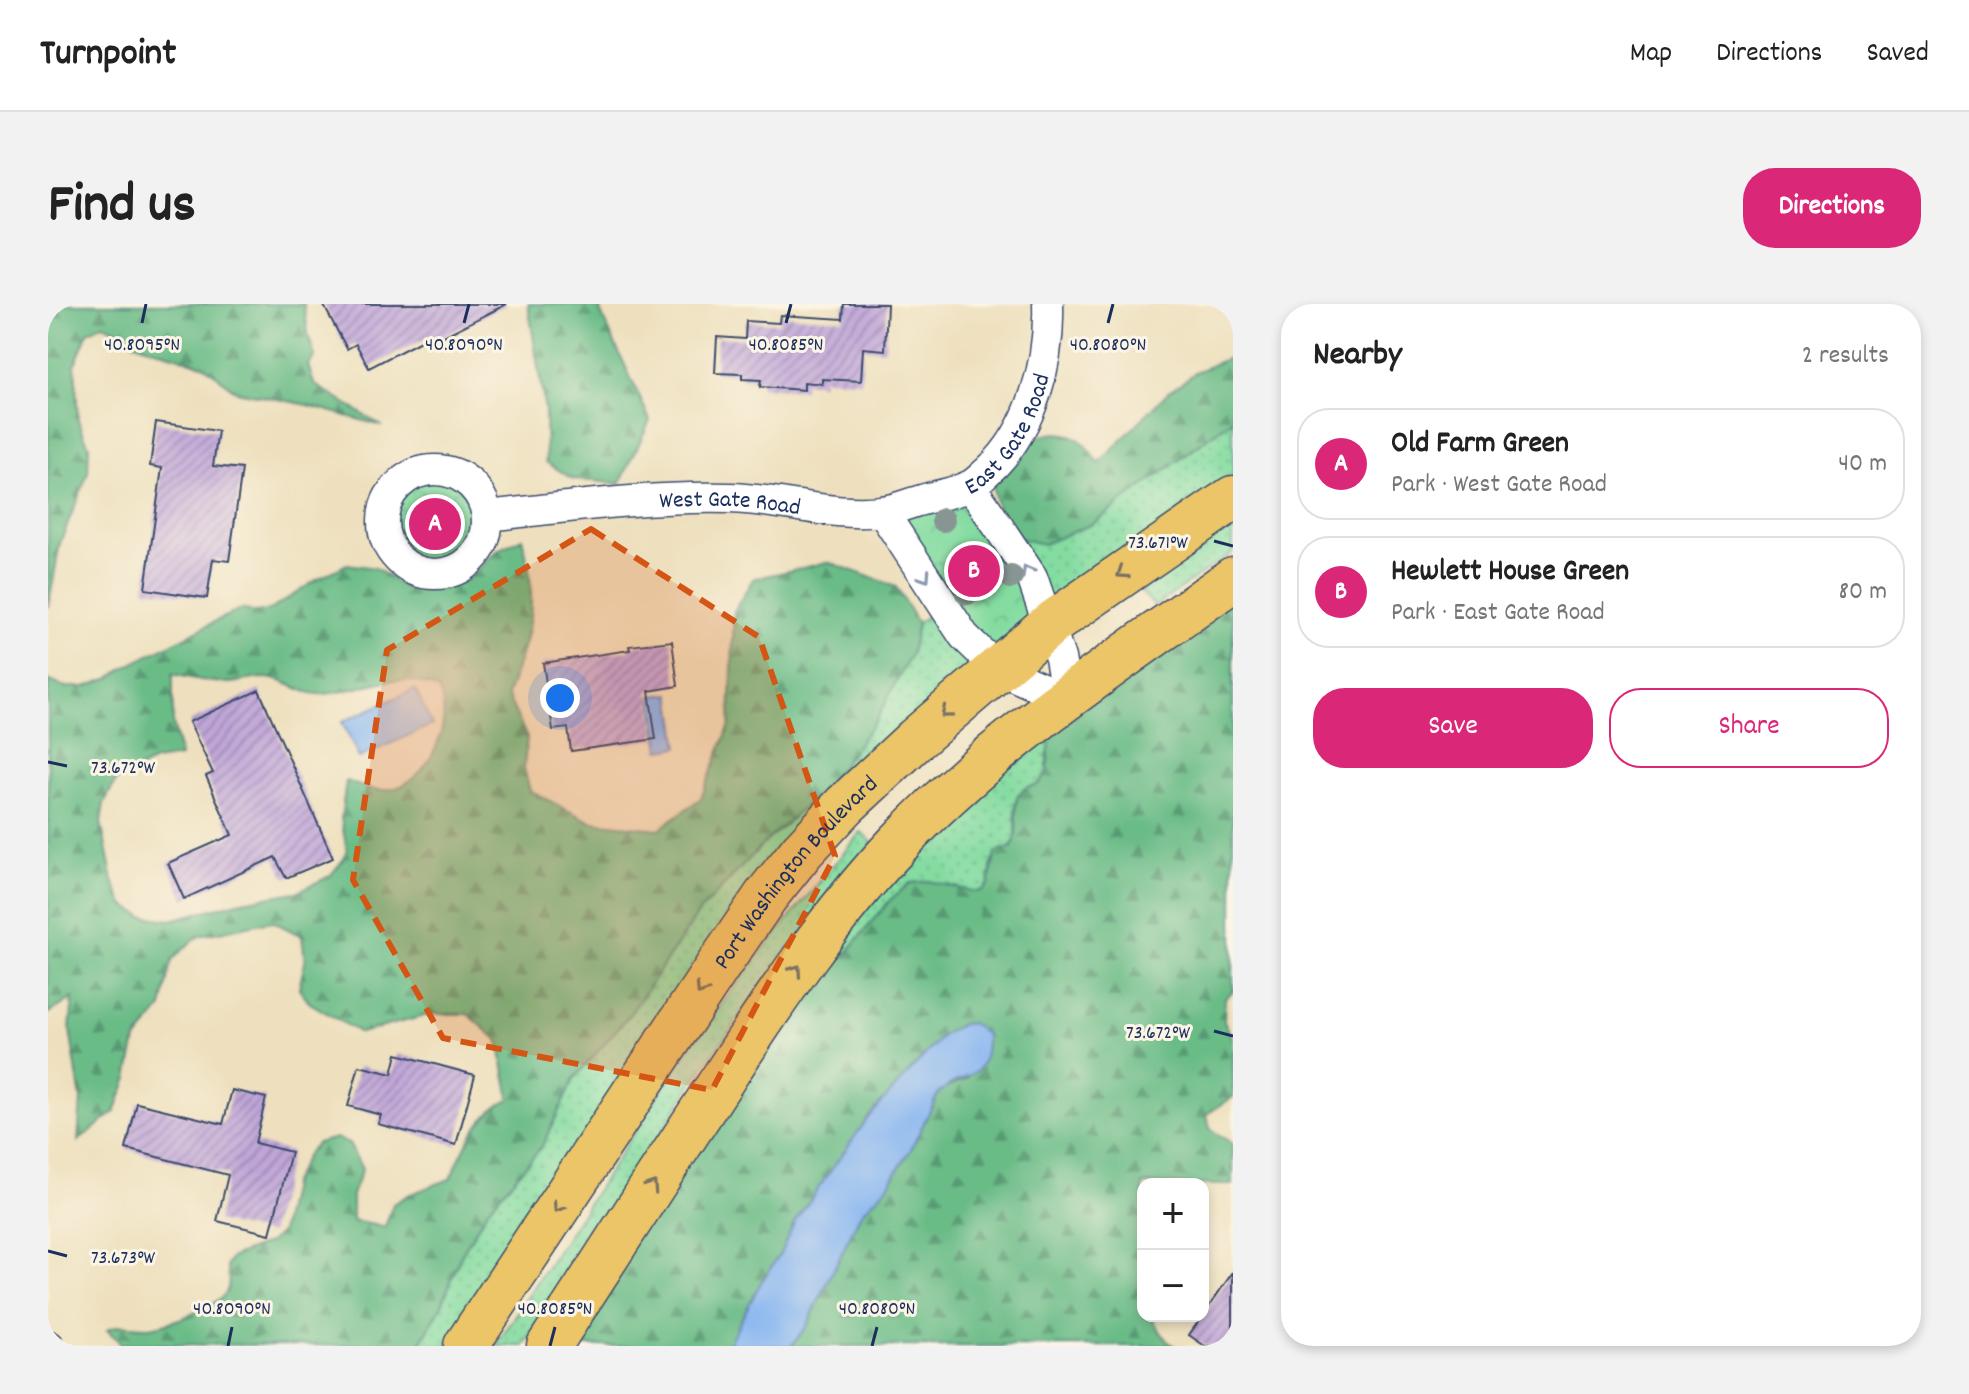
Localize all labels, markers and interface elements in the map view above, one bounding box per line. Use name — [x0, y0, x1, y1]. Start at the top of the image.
text: Turnpoint — [40, 28, 176, 83]
text: Map — [1630, 35, 1672, 75]
text: Directions — [1716, 35, 1822, 75]
text: Saved — [1866, 35, 1929, 75]
text: Find us — [48, 168, 196, 248]
button: Directions — [1743, 168, 1921, 248]
text: 40.8095°N — [104, 332, 180, 360]
text: 40.8090°N — [425, 332, 503, 360]
text: 40.8085°N — [748, 332, 824, 360]
text: 40.8080°N — [1070, 332, 1146, 360]
text: Nearby — [1313, 332, 1402, 381]
text: 2 results — [1802, 338, 1889, 375]
street label: East Gate Road — [959, 370, 1060, 505]
text: Old Farm Green — [1391, 424, 1569, 467]
text: A — [1334, 446, 1348, 483]
text: 40 m — [1838, 446, 1887, 483]
text: Park · West Gate Road — [1391, 467, 1607, 504]
street label: West Gate Road — [658, 484, 803, 526]
pin: A — [409, 494, 461, 554]
text: 73.671°W — [1128, 530, 1188, 558]
pin: B — [948, 541, 1000, 601]
text: Hewlett House Green — [1391, 552, 1629, 595]
one-way arrow — [1117, 564, 1131, 579]
one-way arrow — [1021, 565, 1037, 580]
one-way arrow — [915, 568, 930, 582]
text: B — [1335, 574, 1347, 611]
text: 80 m — [1839, 574, 1887, 611]
text: Park · East Gate Road — [1391, 595, 1605, 632]
your location — [540, 678, 580, 718]
button: Save — [1313, 688, 1593, 768]
button: Share — [1609, 688, 1889, 768]
one-way arrow — [941, 703, 956, 718]
text: 73.672°W — [91, 755, 155, 783]
street label: Port Washington Boulevard — [707, 769, 887, 977]
one-way arrow — [786, 964, 801, 978]
one-way arrow — [696, 982, 711, 996]
text: 73.672°W — [1126, 1020, 1190, 1048]
map controls — [1137, 1178, 1209, 1322]
button: + — [1137, 1178, 1209, 1250]
one-way arrow — [642, 1180, 657, 1195]
one-way arrow — [553, 1198, 568, 1213]
text: 73.673°W — [91, 1245, 156, 1273]
button: − — [1137, 1250, 1209, 1322]
text: 40.8090°N — [193, 1296, 271, 1324]
text: 40.8085°N — [517, 1296, 593, 1324]
text: 40.8080°N — [839, 1296, 915, 1324]

